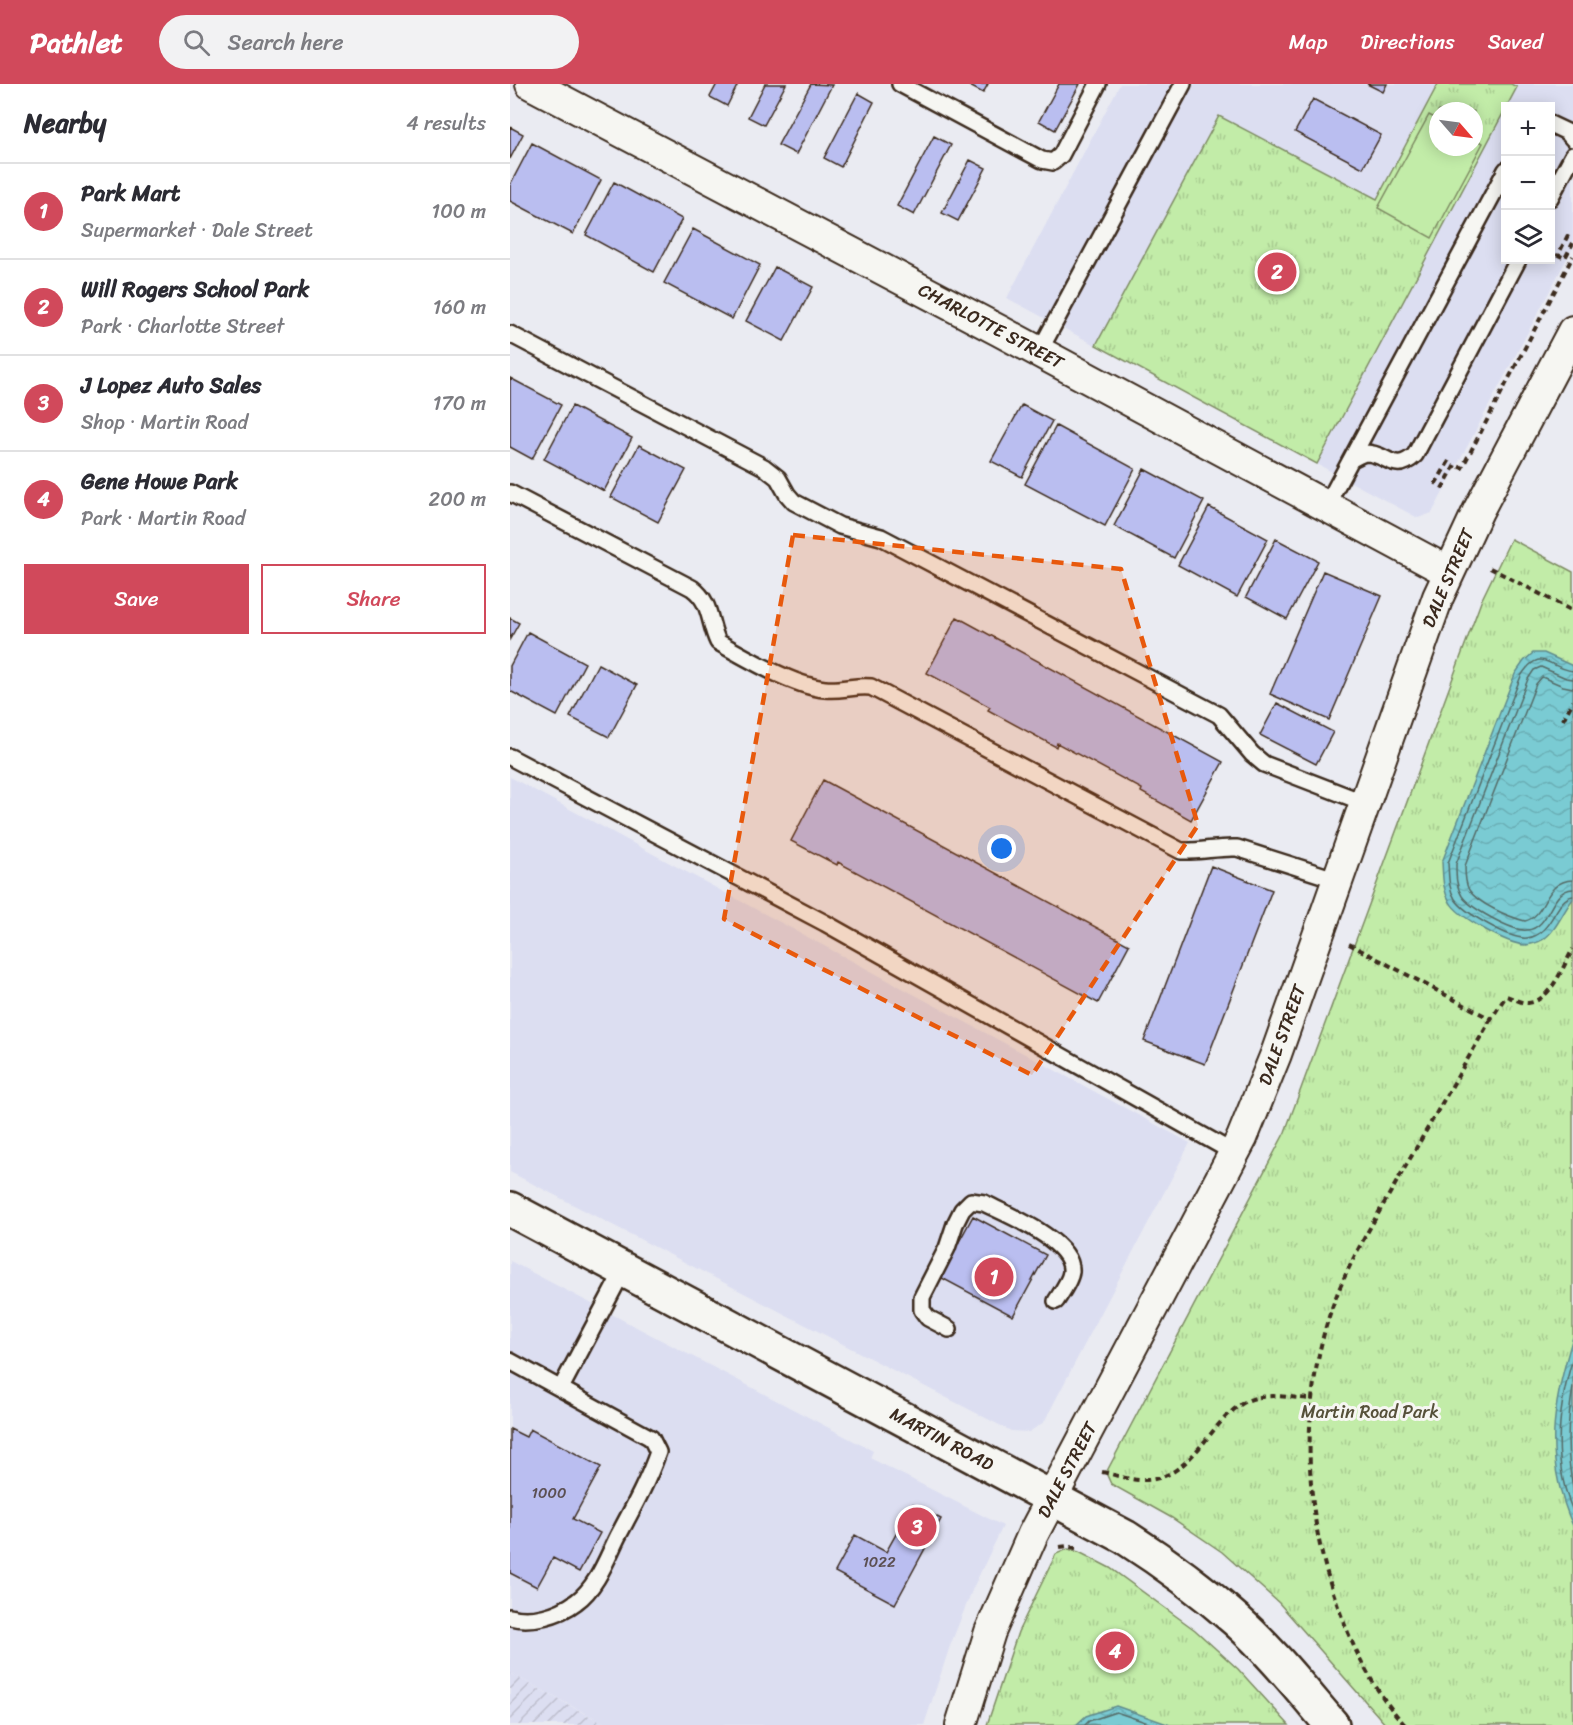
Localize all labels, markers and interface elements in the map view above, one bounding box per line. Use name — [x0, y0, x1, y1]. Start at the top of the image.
search box — [159, 15, 579, 69]
text: Pathlet — [30, 18, 123, 67]
text: Search here — [228, 23, 343, 62]
text: Map — [1289, 23, 1327, 61]
text: Directions — [1360, 23, 1455, 61]
text: Saved — [1488, 23, 1543, 61]
icon: search — [180, 26, 213, 59]
text: Nearby — [24, 100, 106, 146]
north arrow — [1429, 102, 1483, 156]
map controls — [1501, 102, 1555, 264]
button: + — [1501, 102, 1555, 156]
text: 4 results — [406, 106, 486, 141]
button: − — [1501, 156, 1555, 210]
text: Park Mart — [81, 174, 180, 213]
text: 1 — [39, 194, 48, 229]
text: 100 m — [432, 194, 486, 229]
button: layers — [1501, 210, 1555, 264]
text: Supermarket · Dale Street — [81, 213, 313, 248]
pin: 2 — [1258, 250, 1296, 294]
text: Will Rogers School Park — [81, 270, 309, 309]
street label: CHARLOTTE STREET — [912, 274, 1071, 378]
text: 2 — [38, 290, 49, 325]
text: 160 m — [433, 290, 486, 325]
text: Park · Charlotte Street — [81, 309, 284, 344]
text: J Lopez Auto Sales — [81, 366, 261, 405]
text: 3 — [38, 386, 49, 421]
text: 170 m — [433, 386, 486, 421]
text: Shop · Martin Road — [81, 405, 248, 440]
text: Gene Howe Park — [81, 462, 238, 501]
text: 4 — [37, 482, 50, 517]
text: 200 m — [429, 482, 486, 517]
text: Park · Martin Road — [81, 501, 245, 536]
street label: DALE STREET — [1413, 522, 1484, 633]
button: Save — [24, 564, 249, 634]
button: Share — [261, 564, 486, 634]
your location — [987, 834, 1016, 863]
street label: DALE STREET — [1249, 979, 1315, 1090]
pin: 1 — [974, 1254, 1014, 1300]
park label: Martin Road Park — [1301, 1396, 1439, 1428]
street label: MARTIN ROAD — [884, 1398, 1000, 1480]
street label: DALE STREET — [1028, 1415, 1106, 1524]
house number: 1000 — [532, 1480, 566, 1506]
pin: 3 — [898, 1504, 936, 1550]
house number: 1022 — [862, 1549, 896, 1575]
pin: 4 — [1096, 1628, 1134, 1674]

